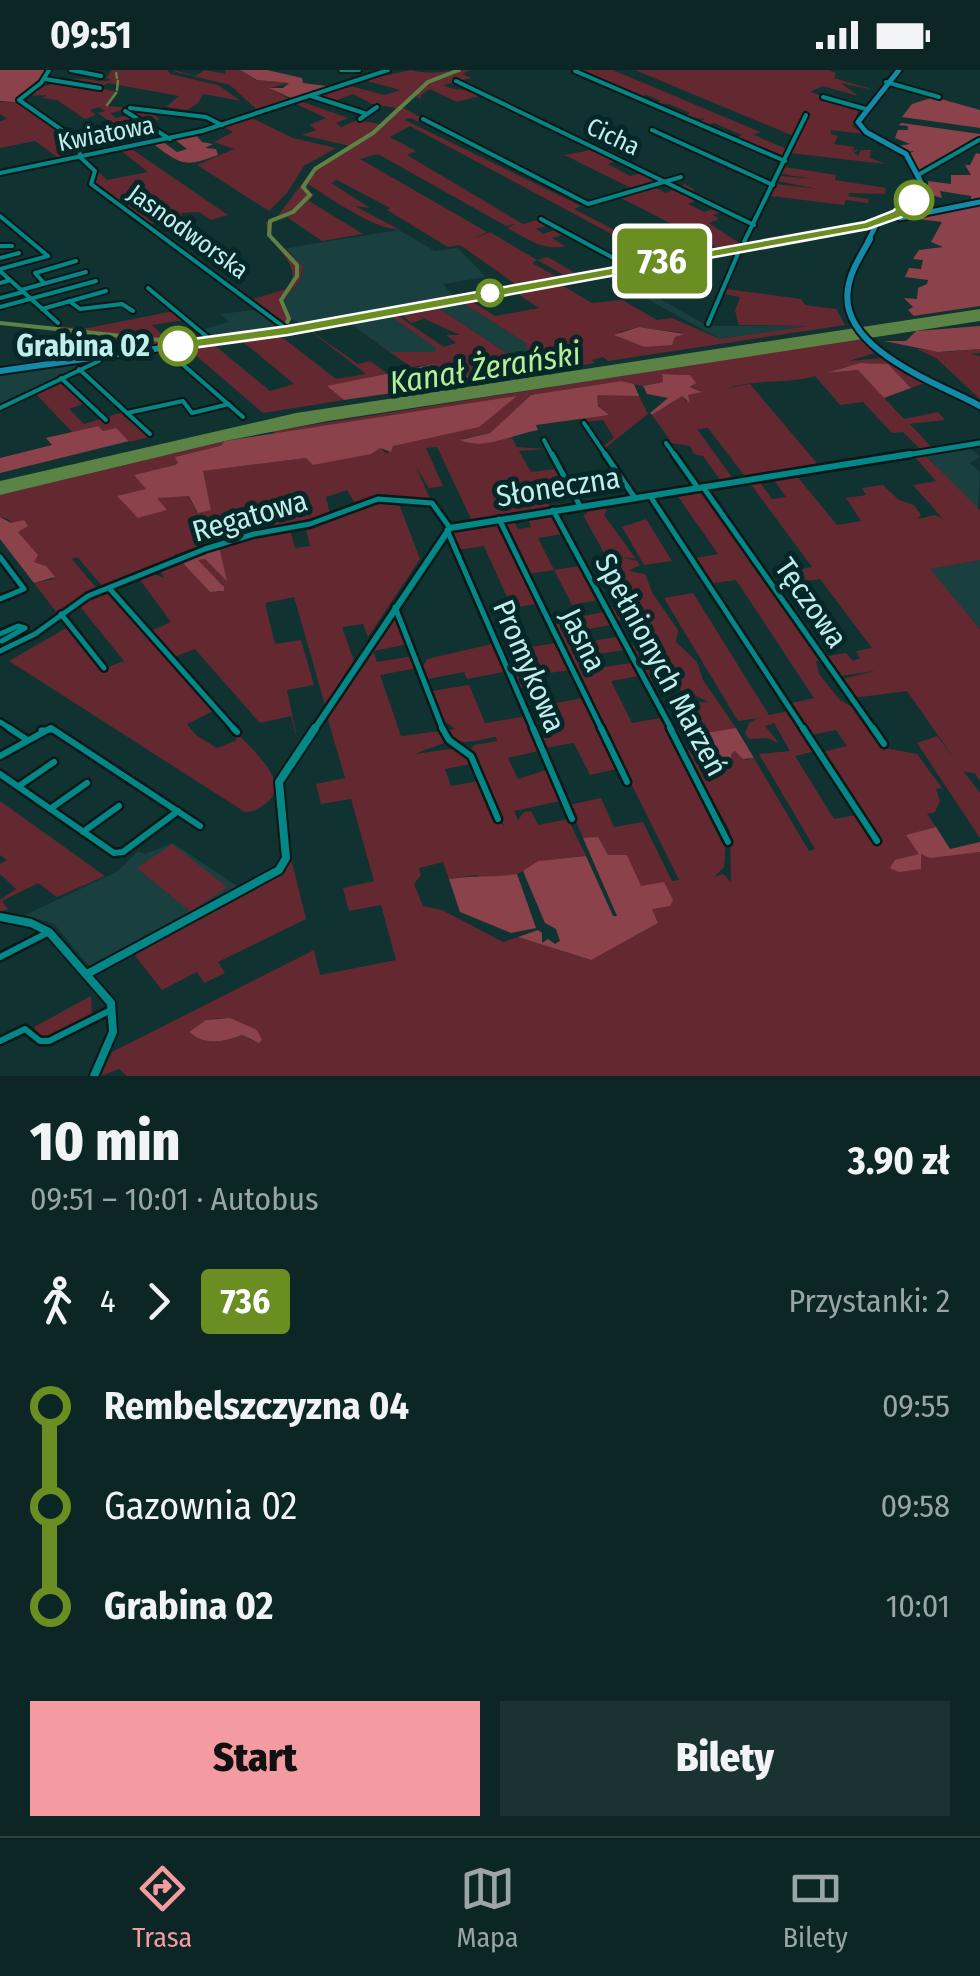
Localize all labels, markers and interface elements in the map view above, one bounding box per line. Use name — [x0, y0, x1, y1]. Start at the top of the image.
text: 09:51 — [50, 12, 132, 58]
street label: Kwiatowa — [55, 110, 157, 158]
street label: Cicha — [582, 112, 644, 162]
street label: Jasnodworska — [122, 178, 254, 286]
unlabelled marker — [895, 181, 933, 219]
line badge: 736 — [604, 228, 720, 294]
text: 736 — [637, 240, 687, 282]
unlabelled marker — [477, 280, 503, 306]
marker: Grabina 02 — [159, 327, 197, 365]
place label: Grabina 02 — [16, 328, 150, 364]
water label: Kanał Żerański — [387, 334, 583, 402]
street label: Słoneczna — [493, 459, 623, 515]
street label: Regatowa — [188, 482, 312, 550]
street label: Spełnionych Marzeń — [587, 548, 735, 782]
street label: Tęczowa — [767, 551, 855, 655]
street label: Promykowa — [485, 594, 573, 738]
street label: Jasna — [552, 602, 614, 678]
text: 10 min — [30, 1109, 180, 1175]
text: 3.90 zł — [848, 1138, 950, 1184]
text: 09:51 – 10:01 · Autobus — [30, 1180, 319, 1218]
icon: walk — [30, 1274, 85, 1329]
icon: forward — [131, 1274, 186, 1329]
text: 736 — [221, 1280, 270, 1322]
text: 4 — [100, 1282, 116, 1320]
text: Przystanki: 2 — [789, 1282, 950, 1320]
text: Rembelszczyzna 04 — [104, 1383, 409, 1429]
text: 09:55 — [882, 1387, 950, 1425]
text: Gazownia 02 — [104, 1483, 297, 1529]
text: 09:58 — [880, 1487, 950, 1525]
text: Grabina 02 — [104, 1583, 273, 1629]
text: 10:01 — [886, 1587, 950, 1625]
button: Start — [30, 1701, 480, 1816]
button: Bilety — [500, 1701, 950, 1816]
tab: Trasa — [132, 1861, 192, 1954]
tab: Mapa — [456, 1861, 518, 1954]
tab: Bilety — [783, 1861, 848, 1954]

